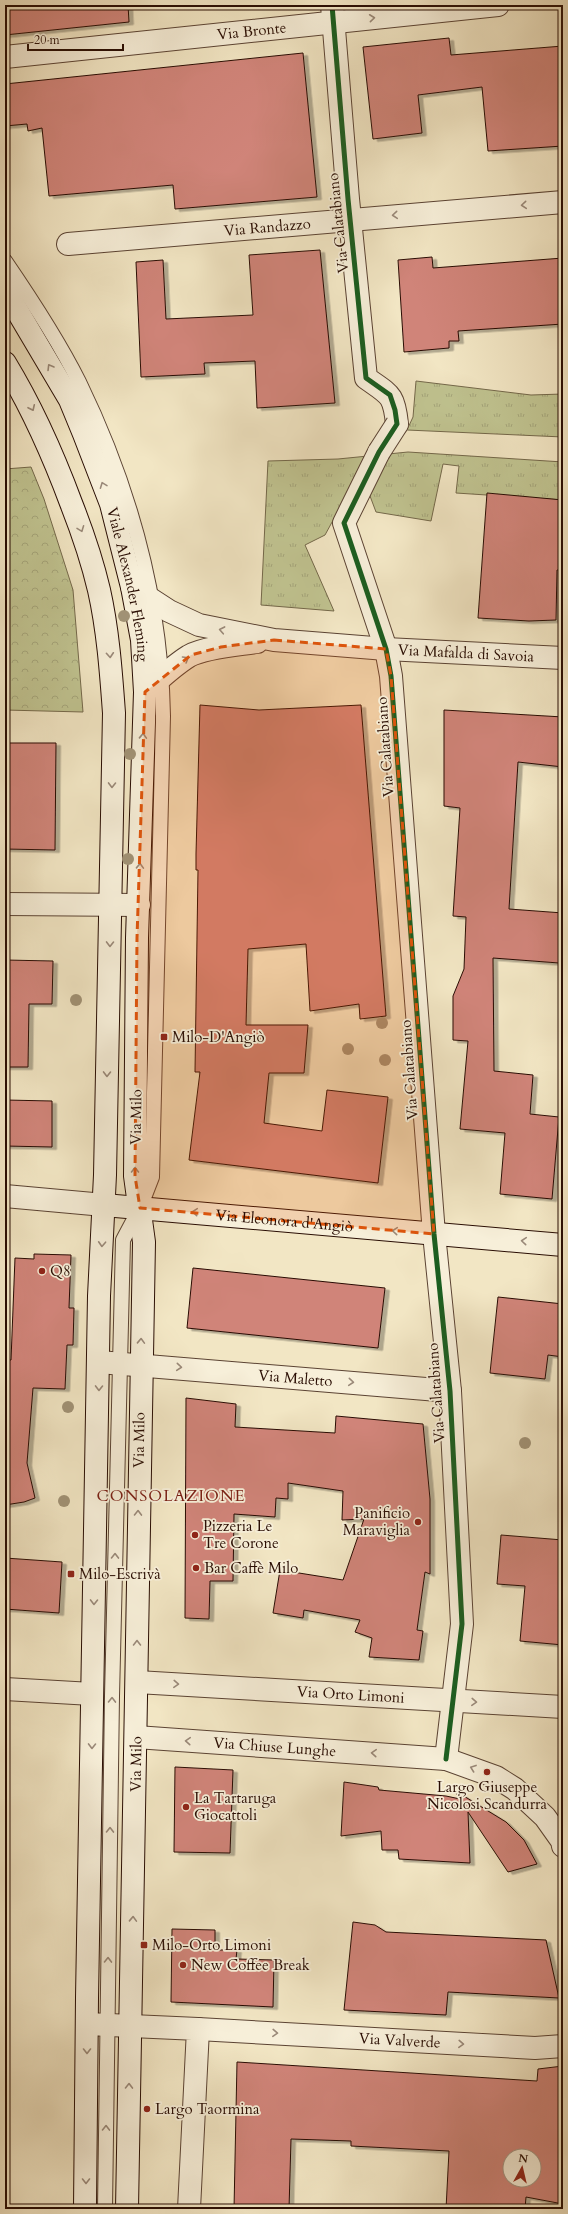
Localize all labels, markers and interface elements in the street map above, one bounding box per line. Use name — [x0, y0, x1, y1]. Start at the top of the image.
one-way arrow — [369, 14, 375, 23]
street label: Via Bronte — [216, 17, 288, 45]
scale bar — [28, 26, 123, 52]
text: 20 m — [34, 32, 61, 48]
street label: Via Calatabiano — [323, 172, 353, 274]
one-way arrow — [521, 200, 527, 209]
one-way arrow — [392, 210, 398, 219]
street label: Via Randazzo — [223, 213, 312, 241]
one-way arrow — [48, 363, 55, 371]
one-way arrow — [27, 404, 35, 412]
one-way arrow — [100, 481, 108, 488]
street label: Viale Alexander Fleming — [102, 505, 153, 663]
one-way arrow — [76, 525, 84, 532]
one-way arrow — [219, 626, 225, 634]
street label: Via Mafalda di Savoia — [397, 640, 535, 667]
one-way arrow — [105, 652, 114, 658]
one-way arrow — [182, 656, 189, 663]
street label: Via Calatabiano — [372, 696, 398, 798]
one-way arrow — [139, 733, 148, 739]
one-way arrow — [108, 782, 116, 788]
one-way arrow — [135, 863, 144, 869]
one-way arrow — [106, 941, 114, 947]
street label: Via Calatabiano — [396, 1019, 422, 1121]
place label: Milo-D'Angiò — [172, 1027, 264, 1047]
marker: Milo-D'Angiò — [159, 1032, 169, 1042]
one-way arrow — [103, 1071, 111, 1077]
street label: Via Milo — [126, 1089, 146, 1145]
one-way arrow — [131, 1167, 139, 1173]
street label: Via Eleonora d'Angiò — [215, 1205, 354, 1237]
one-way arrow — [192, 1208, 198, 1217]
one-way arrow — [392, 1226, 398, 1235]
one-way arrow — [521, 1237, 527, 1246]
one-way arrow — [98, 1241, 106, 1247]
place label: Q8 — [50, 1261, 71, 1281]
marker: Q8 — [37, 1266, 47, 1276]
one-way arrow — [137, 1338, 145, 1344]
street label: Via Calatabiano — [423, 1342, 449, 1444]
one-way arrow — [176, 1363, 182, 1372]
street label: Via Maletto — [257, 1365, 333, 1391]
one-way arrow — [348, 1377, 354, 1386]
one-way arrow — [95, 1385, 103, 1391]
street label: Via Milo — [129, 1412, 149, 1468]
district label: CONSOLAZIONE — [97, 1485, 245, 1507]
place label: Panificio Maraviglia — [343, 1503, 411, 1540]
one-way arrow — [134, 1510, 142, 1516]
place label: Pizzeria Le Tre Corone — [203, 1516, 279, 1553]
marker: Panificio Maraviglia — [413, 1517, 423, 1527]
marker: Pizzeria Le Tre Corone — [190, 1530, 200, 1540]
one-way arrow — [111, 1553, 119, 1559]
place label: Bar Caffè Milo — [204, 1558, 298, 1578]
marker: Bar Caffè Milo — [191, 1563, 201, 1573]
place label: Milo-Escrivà — [79, 1564, 161, 1584]
marker: Milo-Escrivà — [66, 1569, 76, 1579]
one-way arrow — [90, 1599, 98, 1605]
one-way arrow — [133, 1640, 141, 1646]
one-way arrow — [173, 1680, 179, 1689]
street label: Via Orto Limoni — [296, 1681, 405, 1708]
one-way arrow — [108, 1697, 116, 1703]
one-way arrow — [471, 1698, 477, 1706]
street label: Via Chiuse Lunghe — [213, 1733, 337, 1761]
street label: Via Milo — [126, 1736, 146, 1792]
one-way arrow — [185, 1736, 191, 1745]
one-way arrow — [87, 1743, 96, 1749]
one-way arrow — [371, 1749, 377, 1758]
one-way arrow — [469, 1765, 476, 1773]
marker: Largo Giuseppe Nicolosi Scandurra — [482, 1767, 492, 1777]
place label: Largo Giuseppe Nicolosi Scandurra — [427, 1777, 548, 1814]
place label: La Tartaruga Giocattoli — [194, 1788, 277, 1825]
marker: La Tartaruga Giocattoli — [181, 1802, 191, 1812]
one-way arrow — [106, 1827, 114, 1833]
one-way arrow — [129, 1916, 137, 1922]
place label: Milo-Orto Limoni — [152, 1935, 271, 1955]
marker: Milo-Orto Limoni — [139, 1940, 149, 1950]
place label: New Coffee Break — [191, 1955, 310, 1975]
one-way arrow — [104, 1957, 112, 1963]
marker: New Coffee Break — [178, 1960, 188, 1970]
street label: Via Valverde — [358, 2028, 441, 2053]
one-way arrow — [272, 2029, 278, 2037]
one-way arrow — [458, 2040, 464, 2048]
one-way arrow — [83, 2048, 91, 2054]
one-way arrow — [125, 2083, 133, 2089]
place label: Largo Taormina — [155, 2099, 260, 2119]
marker: Largo Taormina — [142, 2104, 152, 2114]
one-way arrow — [102, 2125, 110, 2131]
north arrow — [502, 2148, 542, 2188]
text: N — [518, 2151, 530, 2167]
one-way arrow — [82, 2178, 90, 2184]

